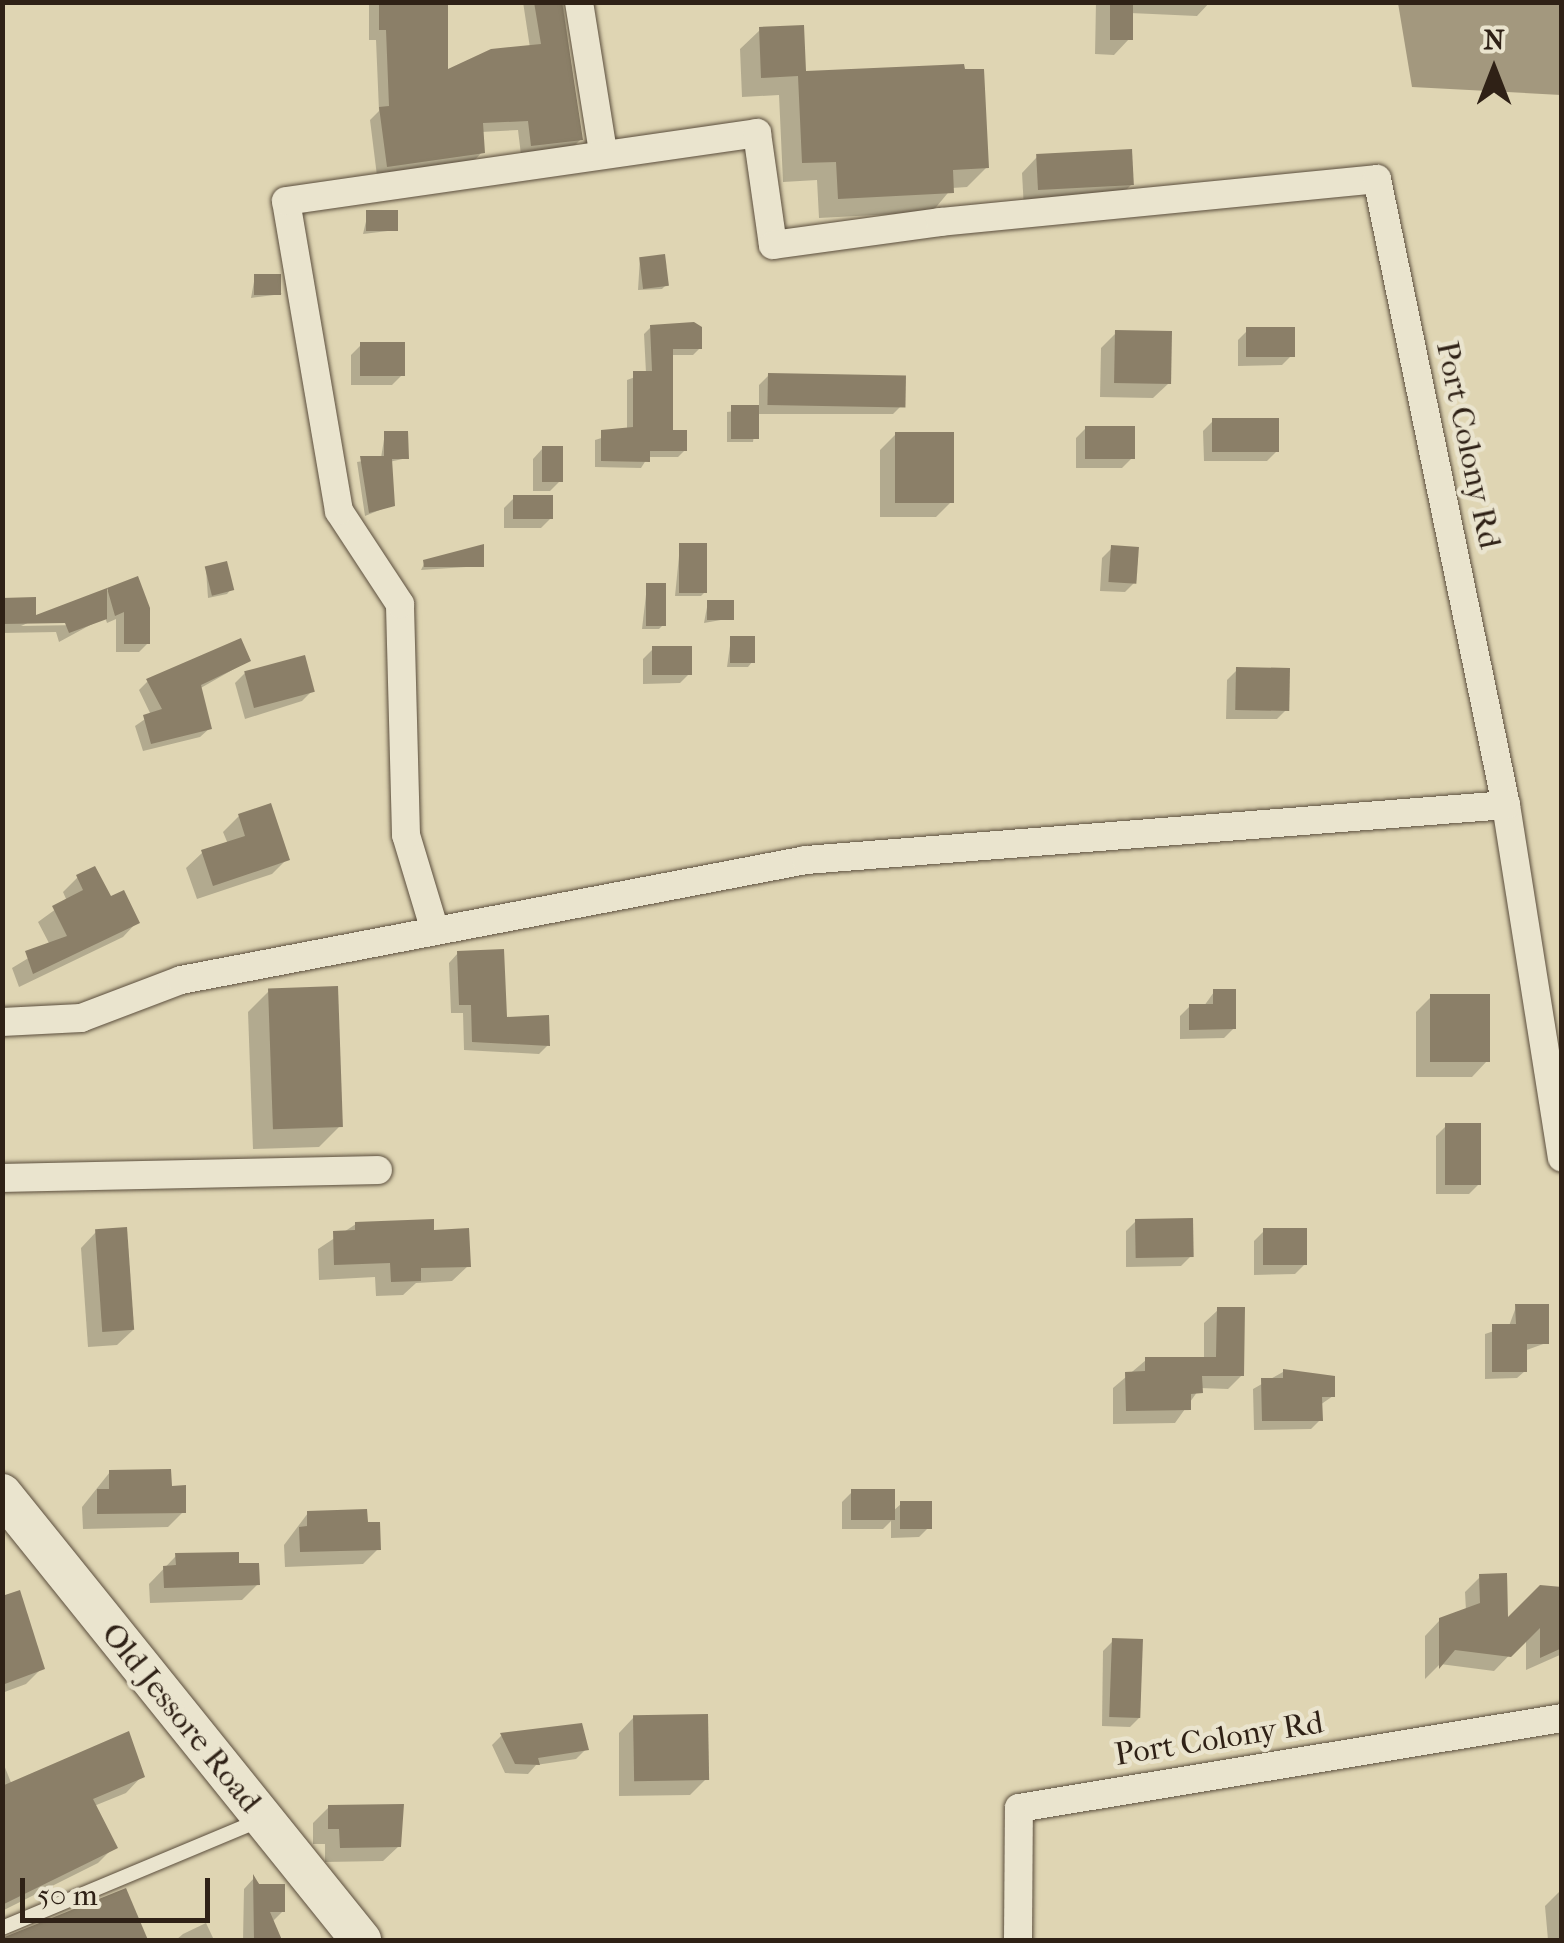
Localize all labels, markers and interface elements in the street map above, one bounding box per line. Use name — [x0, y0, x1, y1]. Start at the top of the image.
north arrow — [1444, 20, 1544, 120]
text: N — [1483, 23, 1505, 56]
street label: Port Colony Rd — [1427, 338, 1509, 552]
street label: Old Jessore Road — [93, 1616, 269, 1820]
street label: Port Colony Rd — [1112, 1704, 1326, 1774]
scale bar — [25, 1858, 215, 1920]
text: 50 m — [37, 1878, 98, 1913]

